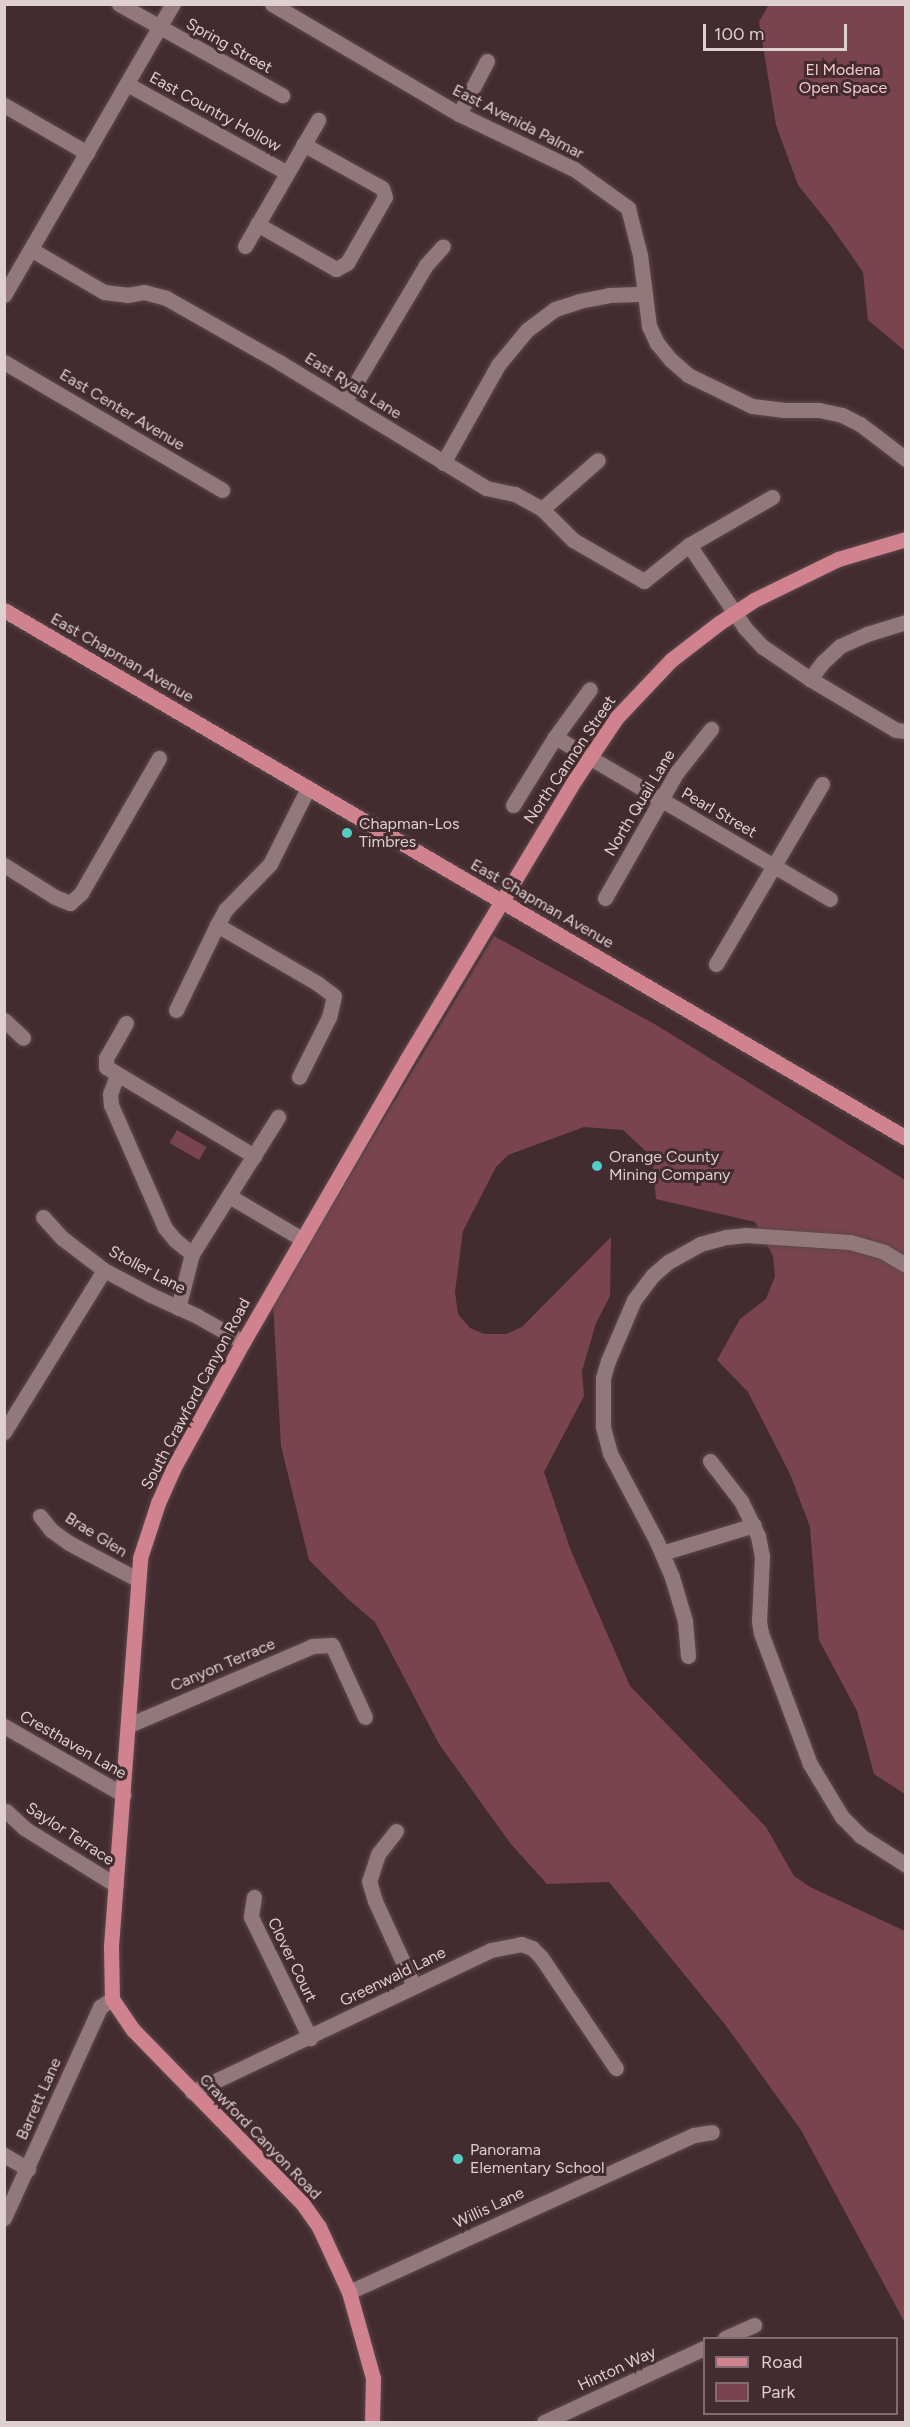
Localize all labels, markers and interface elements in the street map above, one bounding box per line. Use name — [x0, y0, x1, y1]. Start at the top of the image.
scale bar — [706, 12, 850, 50]
street label: Spring Street — [183, 14, 275, 78]
text: 100 m — [714, 23, 764, 45]
park label: El Modena Open Space — [799, 60, 887, 98]
street label: East Country Hollow — [146, 68, 284, 156]
street label: East Avenida Palmar — [449, 81, 587, 163]
street label: East Ryals Lane — [301, 349, 405, 423]
street label: East Center Avenue — [56, 365, 188, 455]
street label: East Chapman Avenue — [47, 609, 197, 707]
street label: North Cannon Street — [520, 692, 620, 828]
street label: North Quail Lane — [601, 746, 679, 860]
street label: Pearl Street — [678, 784, 760, 842]
place label: Chapman-Los Timbres — [359, 814, 460, 852]
marker: Chapman-Los Timbres — [340, 826, 354, 840]
street label: East Chapman Avenue — [467, 855, 617, 953]
place label: Orange County Mining Company — [609, 1147, 730, 1185]
marker: Orange County Mining Company — [590, 1159, 604, 1173]
street label: Stoller Lane — [105, 1242, 189, 1298]
street label: South Crawford Canyon Road — [137, 1295, 255, 1493]
street label: Brae Glen — [61, 1508, 131, 1562]
street label: Canyon Terrace — [168, 1634, 278, 1696]
street label: Cresthaven Lane — [16, 1707, 130, 1783]
street label: Saylor Terrace — [22, 1798, 118, 1870]
street label: Clover Court — [263, 1915, 321, 2005]
street label: Greenwald Lane — [337, 1943, 449, 2011]
street label: Barrett Lane — [12, 2055, 66, 2143]
street label: Crawford Canyon Road — [195, 2070, 325, 2204]
place label: Panorama Elementary School — [470, 2140, 604, 2178]
marker: Panorama Elementary School — [451, 2152, 465, 2166]
street label: Willis Lane — [451, 2183, 527, 2233]
legend — [703, 2337, 898, 2415]
street label: Hinton Way — [575, 2343, 659, 2395]
text: Road — [761, 2351, 802, 2373]
text: Park — [761, 2381, 795, 2403]

